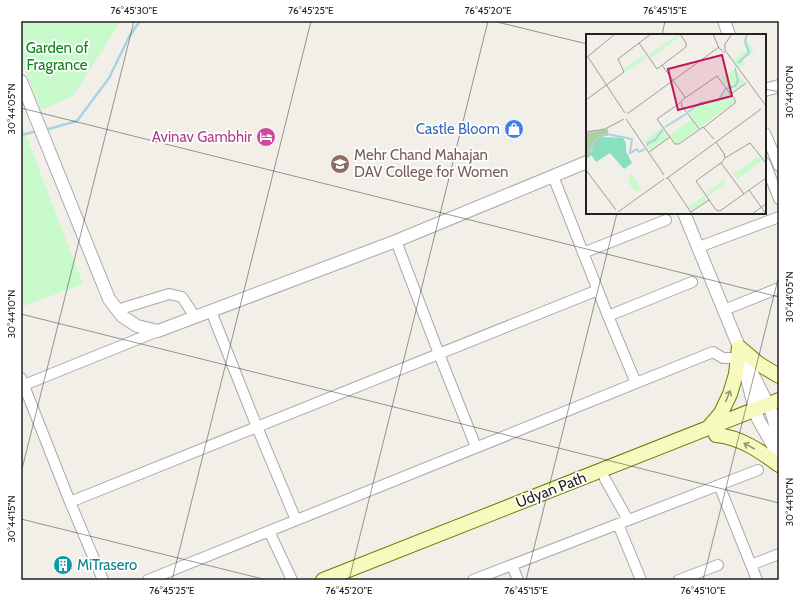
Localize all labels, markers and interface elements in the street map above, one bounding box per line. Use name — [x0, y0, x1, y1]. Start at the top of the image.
text: 76°45'30"E — [110, 4, 158, 17]
text: 76°45'25"E — [288, 4, 334, 17]
text: 76°45'20"E — [465, 4, 512, 17]
text: 76°45'15"E — [643, 4, 687, 17]
inset map — [586, 34, 766, 214]
park label: Garden of Fragrance — [26, 39, 88, 74]
text: 30°44'00"N — [783, 66, 796, 118]
text: 30°44'05"N — [5, 84, 18, 134]
shop icon: Castle Bloom — [503, 118, 525, 140]
place label: Castle Bloom — [416, 120, 500, 138]
hotel icon: Avinav Gambhir — [255, 126, 277, 148]
place label: Avinav Gambhir — [152, 128, 252, 146]
place label: Mehr Chand Mahajan DAV College for Women — [354, 146, 509, 181]
school or university icon: Mehr Chand Mahajan DAV College for Women — [329, 153, 351, 175]
text: 30°44'05"N — [783, 272, 796, 322]
text: 30°44'10"N — [5, 290, 18, 338]
one-way arrow — [725, 391, 733, 403]
one-way arrow — [743, 442, 755, 449]
street label: Udyan Path — [513, 468, 589, 512]
text: 30°44'10"N — [783, 478, 796, 526]
text: 30°44'15"N — [5, 495, 18, 543]
building icon: MiTrasero — [52, 554, 74, 576]
place label: MiTrasero — [77, 556, 137, 574]
text: 76°45'25"E — [149, 584, 195, 597]
text: 76°45'20"E — [326, 584, 373, 597]
text: 76°45'15"E — [504, 584, 548, 597]
text: 76°45'10"E — [681, 584, 726, 597]

